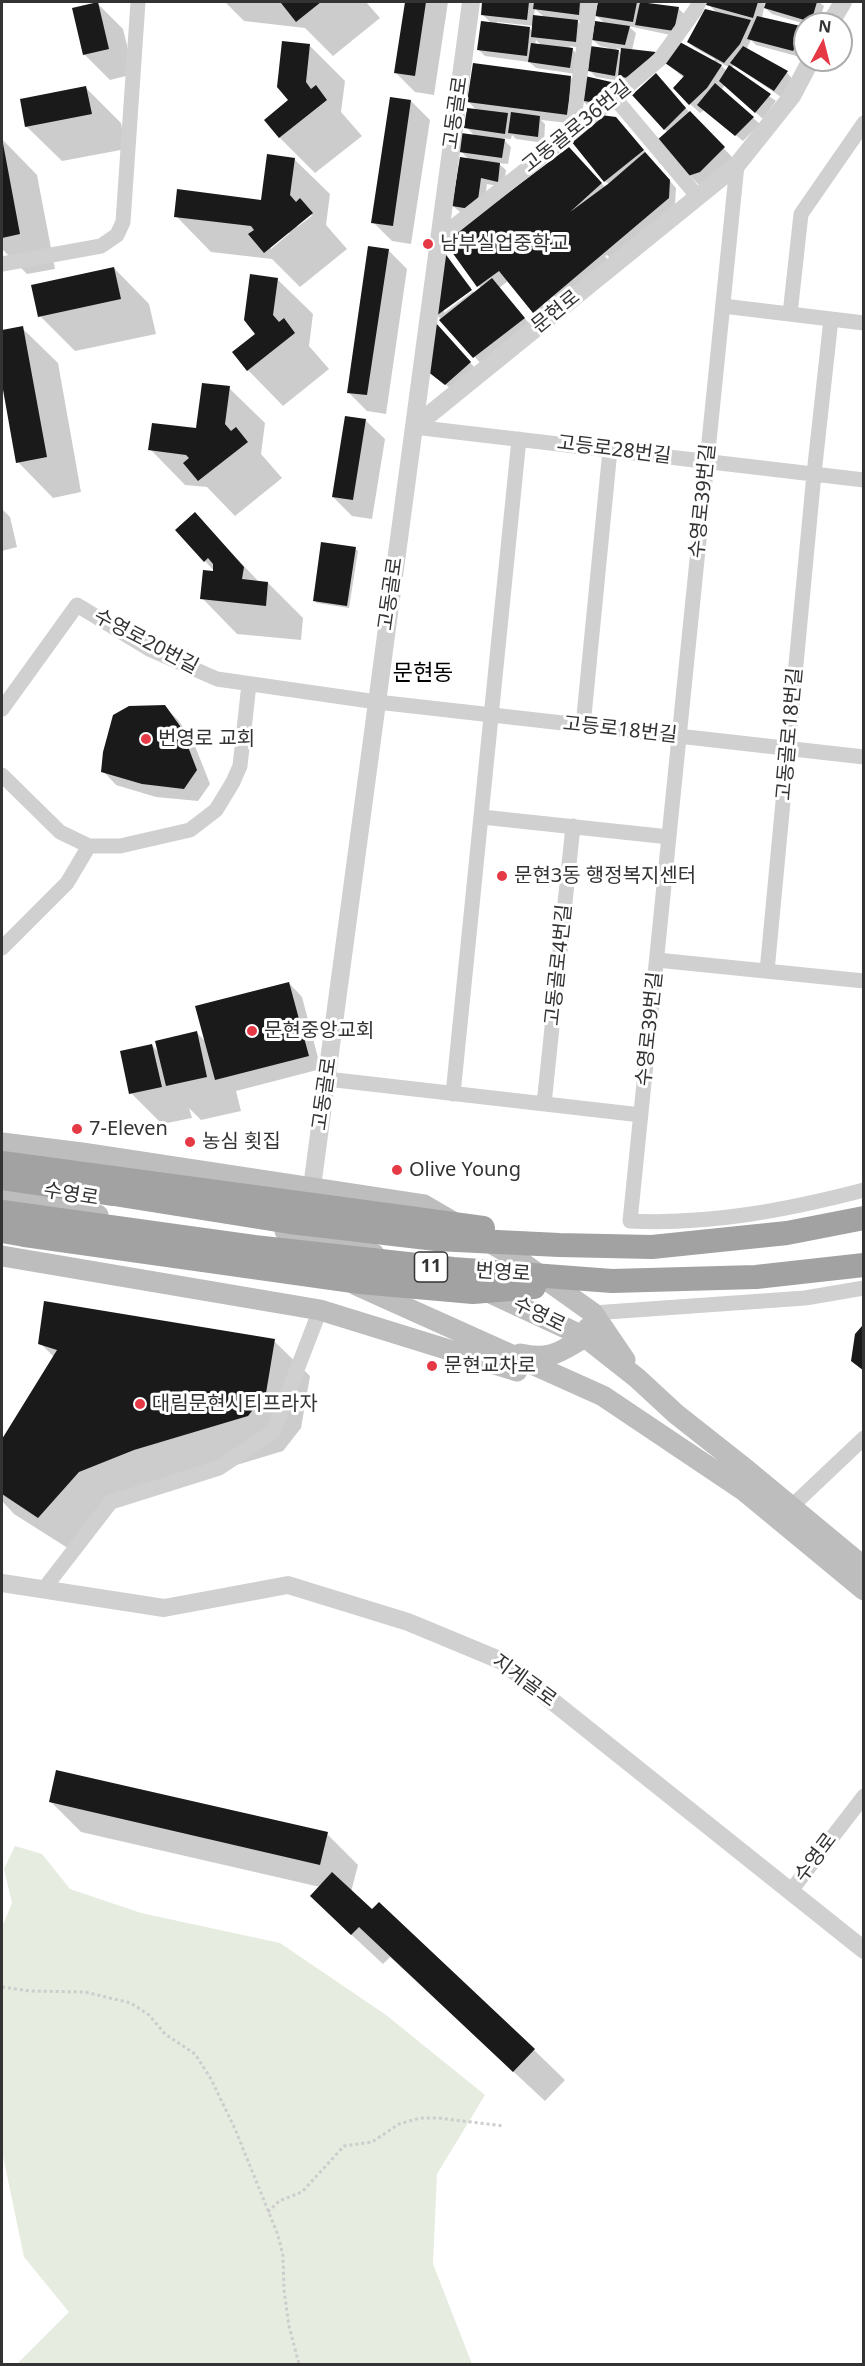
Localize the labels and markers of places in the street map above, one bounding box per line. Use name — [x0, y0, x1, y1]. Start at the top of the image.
place label: 남부실업중학교 — [440, 232, 569, 256]
marker: 남부실업중학교 — [421, 237, 435, 251]
place label: 번영로 교회 — [158, 727, 255, 751]
marker: 번영로 교회 — [139, 732, 153, 746]
place label: 문현3동 행정복지센터 — [514, 864, 696, 888]
marker: 문현3동 행정복지센터 — [495, 869, 509, 883]
place label: 문현중앙교회 — [264, 1019, 374, 1043]
marker: 문현중앙교회 — [245, 1024, 259, 1038]
place label: 7-Eleven — [89, 1117, 168, 1141]
marker: 7-Eleven — [70, 1122, 84, 1136]
place label: 농심 횟집 — [202, 1130, 281, 1154]
marker: 농심 횟집 — [183, 1135, 197, 1149]
place label: Olive Young — [409, 1158, 521, 1182]
marker: Olive Young — [390, 1163, 404, 1177]
place label: 문현교차로 — [444, 1354, 536, 1378]
marker: 문현교차로 — [425, 1359, 439, 1373]
place label: 대림문현시티프라자 — [152, 1392, 318, 1416]
marker: 대림문현시티프라자 — [133, 1397, 147, 1411]

